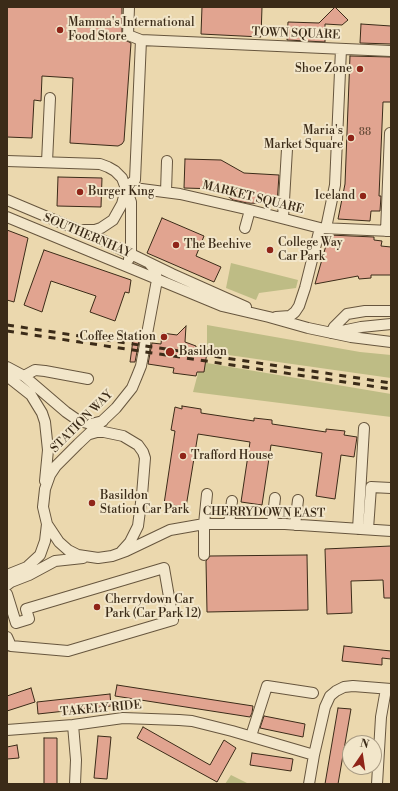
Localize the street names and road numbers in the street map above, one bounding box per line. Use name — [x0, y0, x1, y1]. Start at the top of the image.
street label: TOWN SQUARE — [251, 25, 341, 43]
street label: MARKET SQUARE — [201, 178, 305, 218]
street label: SOUTHERNHAY — [41, 211, 133, 261]
street label: STATION WAY — [48, 388, 116, 456]
street label: CHERRYDOWN EAST — [203, 505, 325, 521]
street label: TAKELY RIDE — [60, 698, 142, 720]

